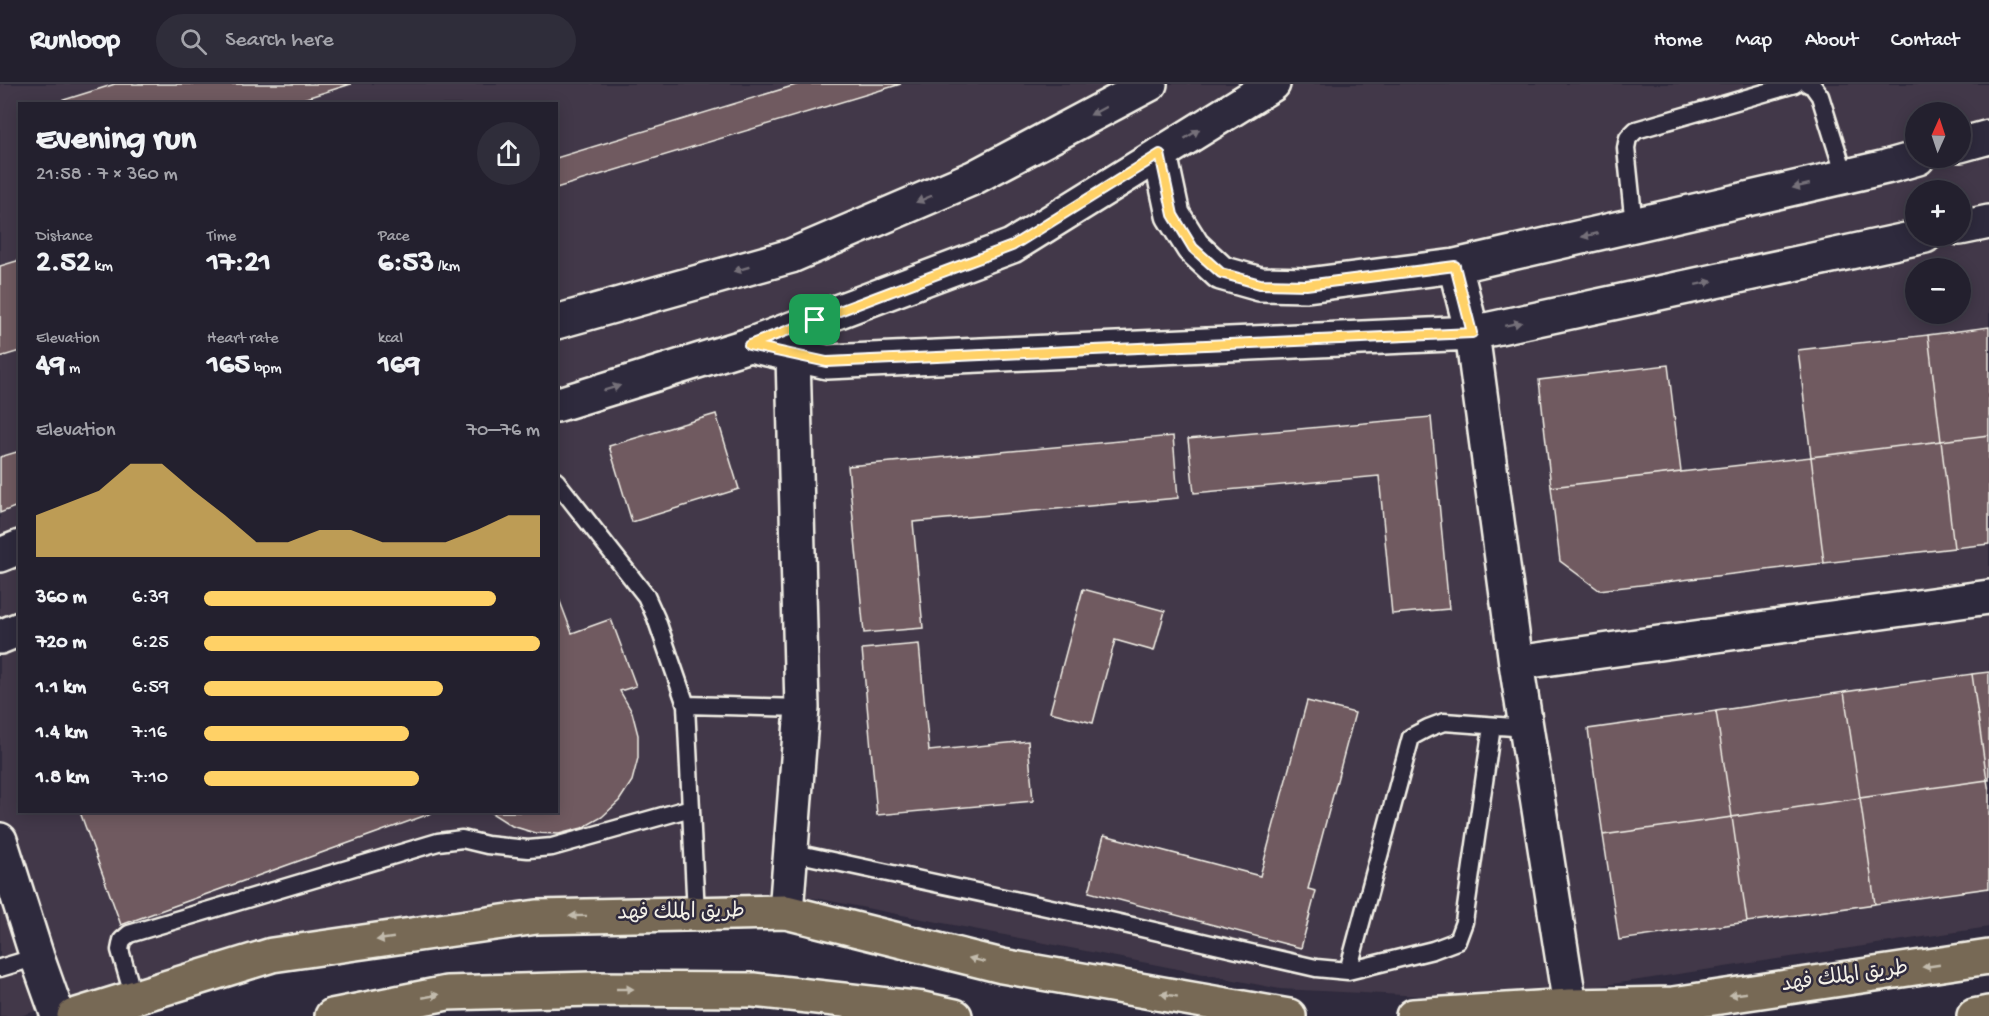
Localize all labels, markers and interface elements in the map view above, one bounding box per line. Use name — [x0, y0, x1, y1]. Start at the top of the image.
search box — [156, 14, 576, 68]
text: Runloop — [30, 25, 120, 58]
icon: search — [177, 25, 210, 58]
text: Search here — [225, 28, 334, 54]
text: Home — [1654, 29, 1702, 54]
text: Map — [1735, 29, 1772, 54]
text: About — [1805, 29, 1858, 54]
text: Contact — [1891, 29, 1959, 54]
north arrow — [1905, 102, 1971, 168]
map controls — [1905, 102, 1971, 324]
one-way arrow — [1089, 106, 1107, 116]
text: Evening run — [36, 122, 196, 160]
button: share — [477, 122, 540, 185]
one-way arrow — [1184, 129, 1200, 140]
text: 21:58 · 7 × 360 m — [36, 164, 178, 187]
button: + — [1905, 180, 1971, 246]
one-way arrow — [1791, 182, 1810, 192]
one-way arrow — [915, 195, 933, 204]
text: Distance — [36, 228, 93, 247]
text: Time — [207, 228, 236, 247]
text: Pace — [378, 228, 409, 247]
one-way arrow — [1580, 231, 1599, 240]
text: 2.52 — [36, 247, 91, 282]
text: 17:21 — [207, 247, 271, 282]
text: 6:53 — [378, 247, 434, 282]
text: km — [91, 258, 113, 277]
text: /km — [434, 258, 460, 277]
button: − — [1905, 258, 1971, 324]
one-way arrow — [733, 265, 751, 274]
one-way arrow — [1695, 278, 1714, 287]
pin — [789, 294, 840, 345]
icon: arrive — [798, 303, 831, 336]
one-way arrow — [1504, 318, 1523, 328]
text: Elevation — [36, 330, 100, 349]
text: Heart rate — [207, 330, 279, 349]
text: kcal — [378, 330, 403, 349]
text: 49 — [36, 349, 65, 384]
text: 165 — [207, 349, 250, 384]
text: 169 — [378, 349, 420, 384]
text: m — [65, 360, 80, 379]
text: bpm — [250, 360, 282, 379]
one-way arrow — [603, 383, 621, 392]
text: Elevation — [36, 420, 116, 443]
text: 70–76 m — [467, 420, 540, 443]
text: 360 m — [36, 587, 87, 610]
text: 6:39 — [132, 587, 169, 610]
text: 720 m — [36, 632, 87, 655]
text: 6:25 — [132, 632, 169, 655]
text: 1.1 km — [36, 677, 86, 700]
text: 6:59 — [132, 677, 169, 700]
text: 1.4 km — [36, 722, 88, 745]
text: 7:16 — [132, 722, 167, 745]
text: 1.8 km — [36, 767, 89, 790]
text: 7:10 — [132, 767, 168, 790]
street label: طريق الملك فهد — [617, 900, 745, 928]
one-way arrow — [569, 911, 588, 921]
one-way arrow — [375, 934, 394, 943]
one-way arrow — [968, 954, 987, 964]
street label: طريق الملك فهد — [1780, 957, 1910, 999]
one-way arrow — [1922, 961, 1941, 970]
one-way arrow — [616, 984, 635, 994]
one-way arrow — [1159, 990, 1178, 999]
one-way arrow — [1729, 990, 1748, 999]
one-way arrow — [421, 991, 440, 1000]

